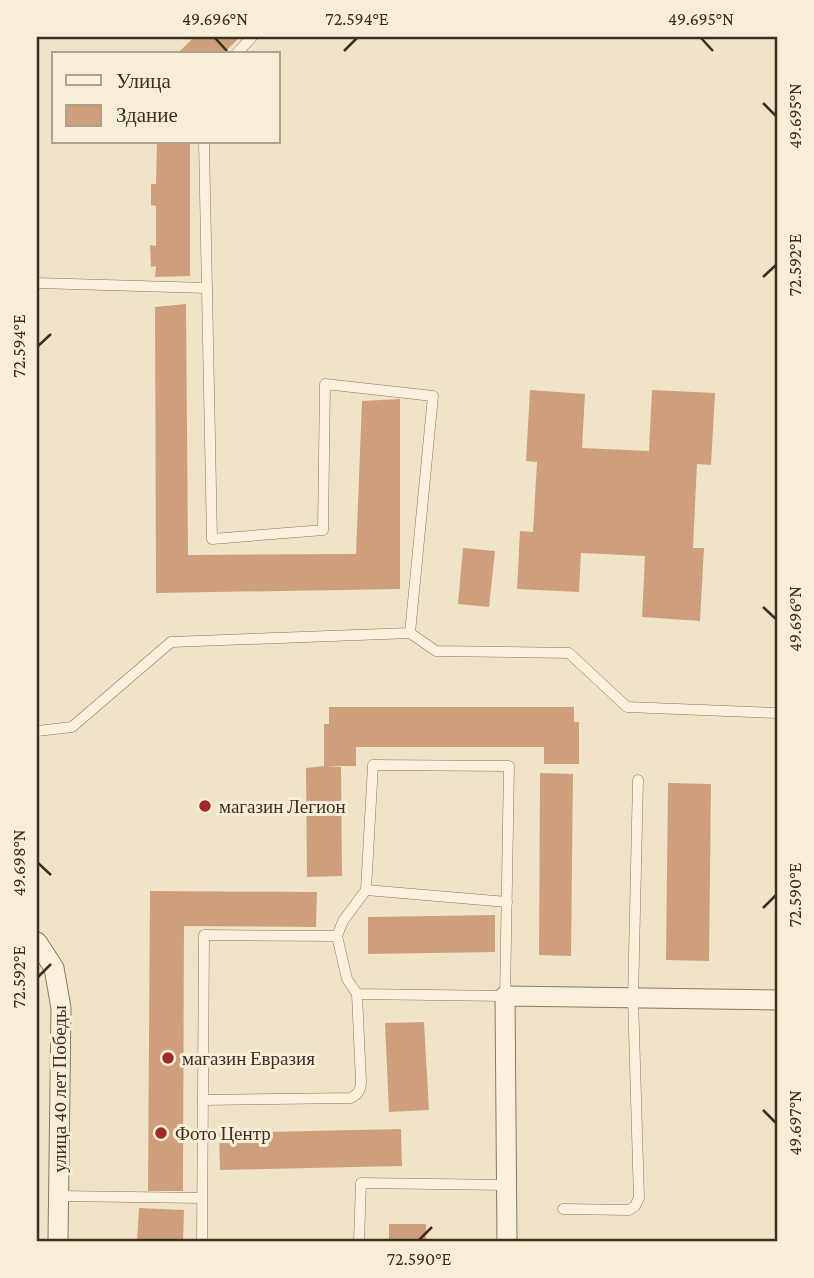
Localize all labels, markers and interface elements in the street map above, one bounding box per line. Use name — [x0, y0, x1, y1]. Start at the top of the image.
text: 49.696°N — [182, 9, 248, 29]
text: 72.594°E — [325, 9, 389, 29]
text: 49.695°N — [668, 9, 734, 29]
legend — [52, 52, 280, 144]
text: Улица — [116, 69, 171, 93]
text: 49.695°N — [785, 83, 805, 149]
text: Здание — [116, 103, 178, 127]
text: 72.592°E — [785, 234, 805, 296]
text: 72.594°E — [9, 314, 29, 378]
text: 49.696°N — [785, 586, 805, 652]
place label: магазин Легион — [219, 796, 346, 817]
marker: магазин Легион — [197, 798, 213, 814]
text: 49.698°N — [9, 829, 29, 897]
text: 72.590°E — [785, 862, 805, 927]
text: 72.592°E — [9, 946, 29, 1008]
street label: улица 40 лет Победы — [49, 1005, 70, 1173]
place label: магазин Евразия — [182, 1048, 315, 1069]
marker: магазин Евразия — [160, 1050, 176, 1066]
text: 49.697°N — [785, 1090, 805, 1156]
place label: Фото Центр — [175, 1123, 271, 1144]
marker: Фото Центр — [153, 1125, 169, 1141]
text: 72.590°E — [387, 1249, 452, 1269]

